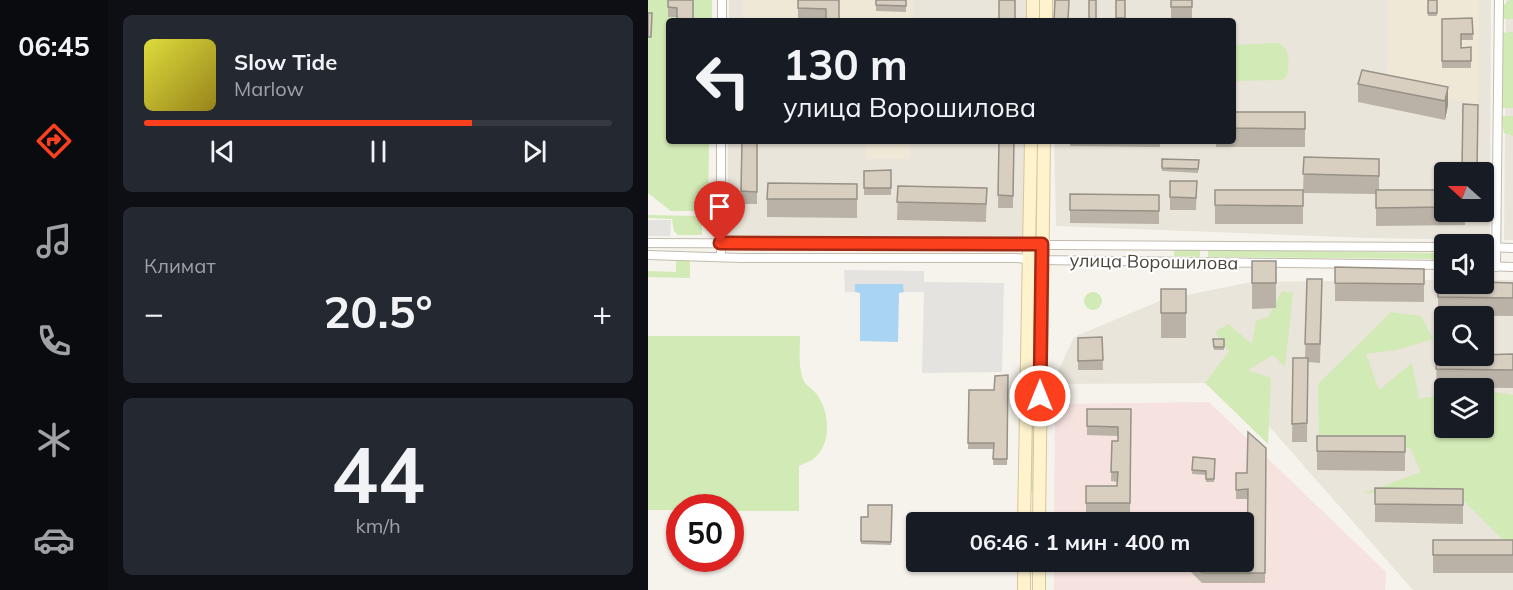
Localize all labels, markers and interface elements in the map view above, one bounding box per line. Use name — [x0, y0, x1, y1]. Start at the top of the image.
text: 06:45 — [18, 29, 90, 63]
text: 130 m — [783, 38, 908, 91]
icon: left — [684, 42, 762, 120]
text: Slow Tide — [234, 48, 337, 76]
text: Marlow — [234, 76, 304, 101]
text: улица Ворошилова — [783, 90, 1036, 124]
icon: directions — [33, 120, 75, 162]
icon: previous — [206, 135, 239, 168]
icon: pause — [362, 135, 395, 168]
icon: next — [518, 135, 551, 168]
north arrow — [1434, 162, 1494, 222]
map controls — [1434, 162, 1494, 438]
pin — [694, 181, 745, 243]
icon: arrive — [703, 190, 736, 223]
icon: music — [33, 220, 75, 262]
button: sound — [1434, 234, 1494, 294]
street label: улица Ворошилова — [1069, 249, 1239, 274]
text: Климат — [144, 253, 216, 278]
text: 20.5° — [323, 283, 433, 339]
text: − — [144, 292, 164, 333]
text: + — [592, 292, 612, 333]
button: search — [1434, 306, 1494, 366]
icon: phone — [33, 320, 75, 362]
position arrow — [1008, 364, 1072, 428]
button: layers — [1434, 378, 1494, 438]
icon: climate — [33, 419, 75, 461]
text: 44 — [331, 425, 425, 523]
speed limit sign: 50 — [666, 494, 744, 572]
text: km/h — [355, 513, 401, 538]
icon: car — [33, 519, 75, 561]
text: 06:46 · 1 мин · 400 m — [970, 528, 1190, 556]

